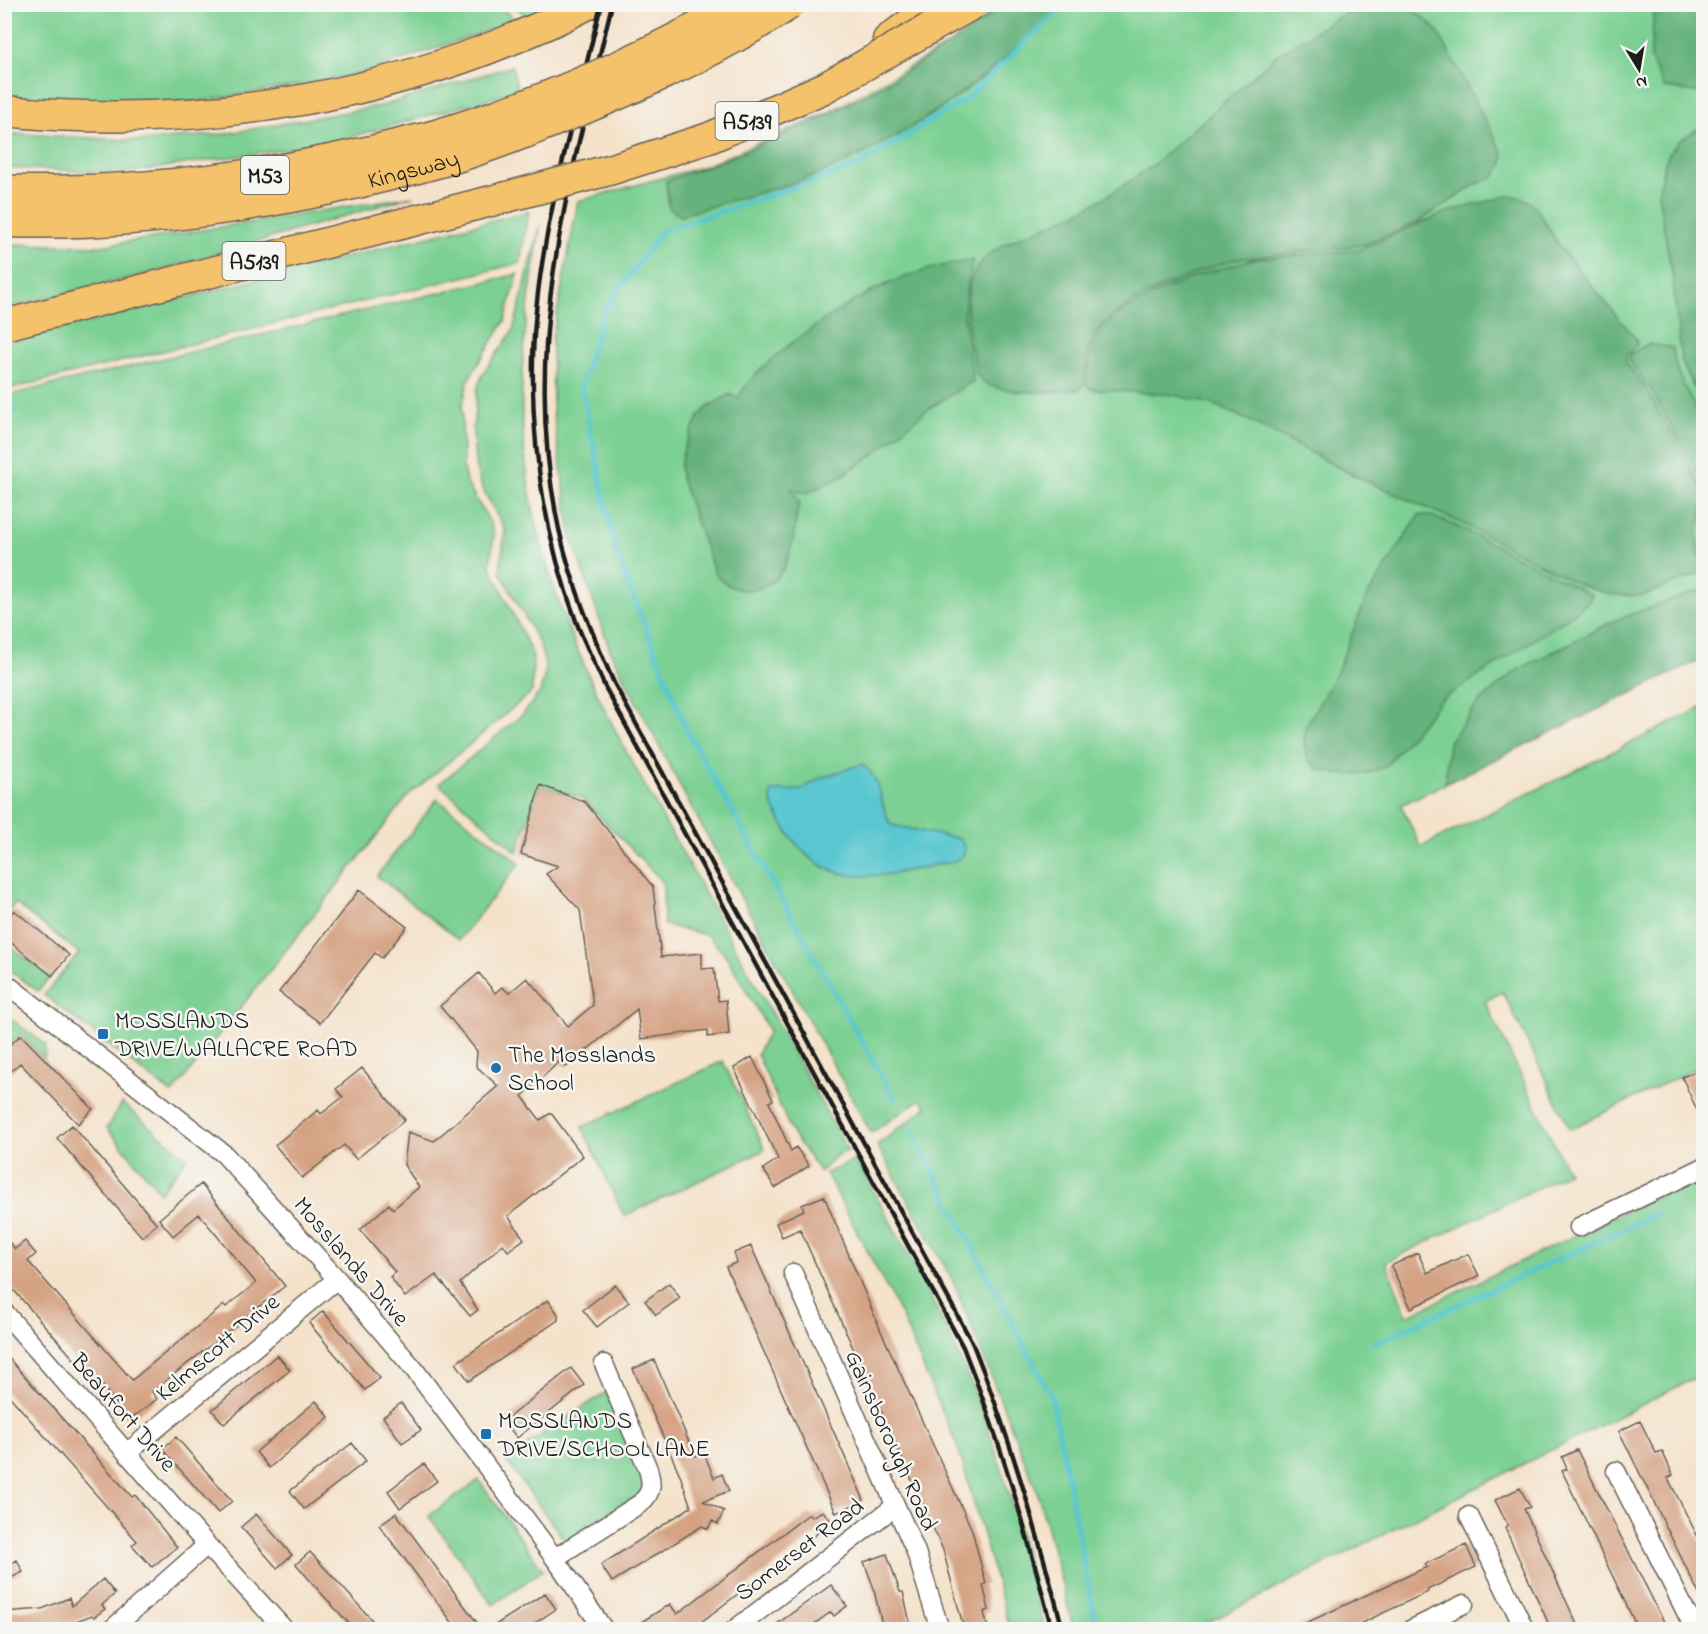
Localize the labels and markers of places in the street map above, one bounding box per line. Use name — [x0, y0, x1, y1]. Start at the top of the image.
place label: MOSSLANDS DRIVE/WALLACRE ROAD — [114, 1005, 358, 1068]
marker: MOSSLANDS DRIVE/WALLACRE ROAD — [96, 1027, 110, 1041]
place label: The Mosslands School — [508, 1039, 656, 1102]
marker: The Mosslands School — [489, 1061, 503, 1075]
place label: MOSSLANDS DRIVE/SCHOOL LANE — [497, 1405, 710, 1468]
marker: MOSSLANDS DRIVE/SCHOOL LANE — [479, 1427, 493, 1441]

